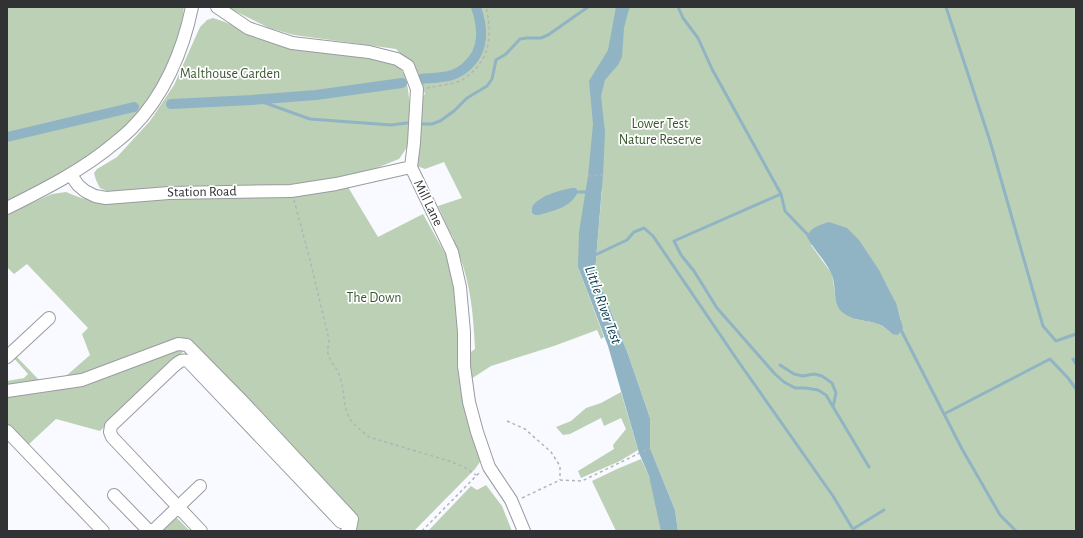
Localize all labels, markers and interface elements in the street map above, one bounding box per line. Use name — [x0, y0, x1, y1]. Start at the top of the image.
park label: Malthouse Garden — [180, 67, 280, 81]
park label: Lower Test Nature Reserve — [619, 117, 701, 147]
street label: Mill Lane — [411, 178, 445, 228]
street label: Station Road — [167, 184, 237, 200]
water label: Little River Test — [582, 264, 624, 346]
park label: The Down — [346, 291, 402, 305]

